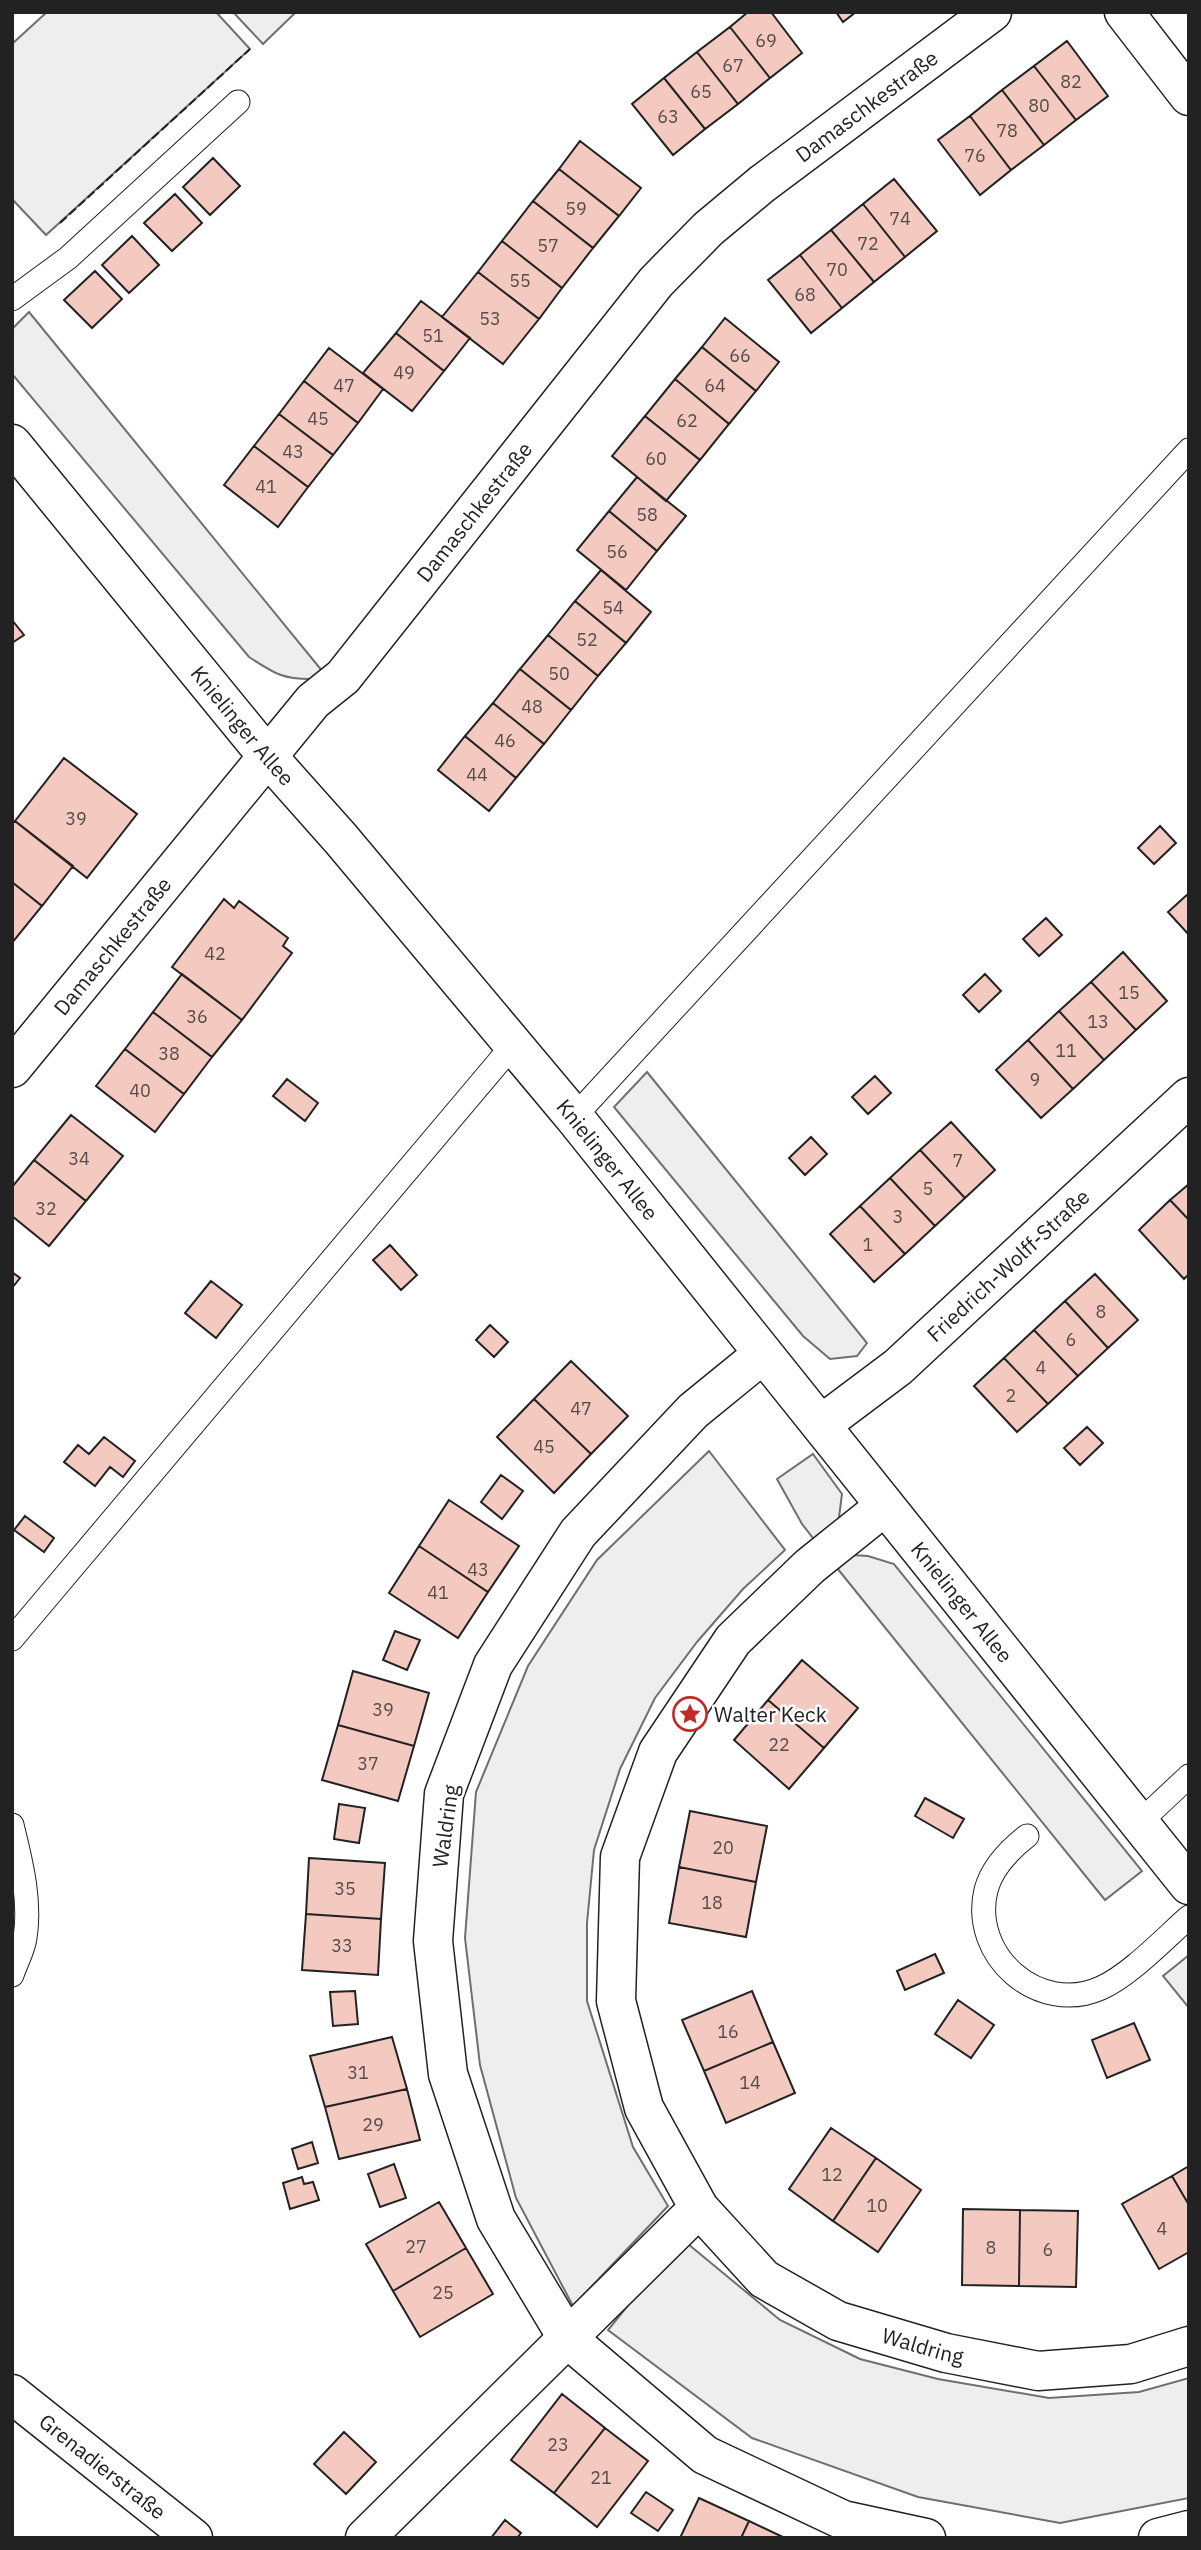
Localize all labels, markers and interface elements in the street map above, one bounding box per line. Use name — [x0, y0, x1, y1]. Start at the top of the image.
house number: 69 — [755, 29, 777, 52]
street label: Damaschkestraße — [790, 43, 943, 168]
house number: 67 — [722, 54, 744, 77]
house number: 82 — [1060, 70, 1082, 93]
house number: 65 — [690, 80, 712, 103]
house number: 80 — [1028, 94, 1050, 117]
house number: 63 — [657, 105, 679, 128]
house number: 78 — [996, 119, 1018, 142]
house number: 76 — [964, 144, 986, 167]
house number: 59 — [565, 197, 587, 220]
house number: 74 — [889, 207, 911, 230]
house number: 72 — [857, 232, 879, 255]
house number: 57 — [537, 234, 559, 257]
house number: 70 — [826, 258, 848, 281]
house number: 55 — [509, 269, 531, 292]
house number: 68 — [794, 283, 816, 306]
house number: 53 — [479, 307, 501, 330]
house number: 51 — [422, 324, 444, 347]
house number: 66 — [729, 344, 751, 367]
house number: 49 — [393, 361, 415, 384]
house number: 47 — [333, 374, 355, 397]
house number: 64 — [704, 374, 726, 397]
house number: 45 — [307, 407, 329, 430]
house number: 62 — [676, 409, 698, 432]
street label: Damaschkestraße — [410, 436, 538, 587]
house number: 43 — [282, 440, 304, 463]
house number: 60 — [645, 447, 667, 470]
house number: 41 — [255, 475, 277, 498]
house number: 58 — [636, 503, 658, 526]
house number: 56 — [606, 540, 628, 563]
house number: 54 — [602, 596, 624, 619]
house number: 52 — [576, 628, 598, 651]
street label: Knielinger Allee — [185, 660, 301, 791]
house number: 50 — [548, 662, 570, 685]
house number: 48 — [521, 695, 543, 718]
house number: 46 — [494, 729, 516, 752]
house number: 44 — [466, 763, 488, 786]
house number: 39 — [65, 807, 87, 830]
street label: Damaschkestraße — [47, 871, 177, 1021]
house number: 42 — [204, 942, 226, 965]
house number: 15 — [1118, 981, 1140, 1004]
house number: 36 — [186, 1005, 208, 1028]
house number: 13 — [1087, 1010, 1109, 1033]
house number: 11 — [1055, 1039, 1077, 1062]
house number: 38 — [158, 1042, 180, 1065]
house number: 9 — [1030, 1068, 1040, 1091]
house number: 40 — [129, 1079, 151, 1102]
street label: Knielinger Allee — [551, 1093, 665, 1226]
house number: 34 — [68, 1147, 90, 1170]
house number: 7 — [953, 1149, 963, 1172]
house number: 5 — [923, 1177, 933, 1200]
street label: Friedrich-Wolff-Straße — [921, 1182, 1095, 1348]
house number: 32 — [35, 1197, 57, 1220]
house number: 3 — [893, 1205, 903, 1228]
house number: 1 — [863, 1233, 873, 1256]
house number: 8 — [1096, 1300, 1106, 1323]
house number: 6 — [1066, 1328, 1076, 1351]
house number: 4 — [1036, 1356, 1047, 1379]
house number: 2 — [1006, 1384, 1016, 1407]
house number: 47 — [570, 1397, 592, 1420]
house number: 45 — [533, 1435, 555, 1458]
street label: Knielinger Allee — [905, 1535, 1019, 1668]
house number: 43 — [467, 1558, 489, 1581]
house number: 41 — [427, 1581, 449, 1604]
place icon: Walter Keck — [671, 1695, 709, 1733]
house number: 39 — [372, 1698, 394, 1721]
place label: Walter Keck — [714, 1700, 827, 1728]
house number: 22 — [768, 1733, 790, 1756]
house number: 37 — [357, 1752, 379, 1775]
street label: Waldring — [425, 1783, 465, 1869]
house number: 20 — [712, 1836, 734, 1859]
house number: 35 — [334, 1877, 356, 1900]
house number: 18 — [701, 1891, 723, 1914]
house number: 33 — [331, 1934, 353, 1957]
house number: 16 — [717, 2020, 739, 2043]
house number: 31 — [347, 2061, 369, 2084]
house number: 14 — [739, 2071, 761, 2094]
house number: 29 — [362, 2113, 384, 2136]
house number: 12 — [821, 2163, 843, 2186]
house number: 10 — [866, 2194, 888, 2217]
house number: 4 — [1157, 2217, 1168, 2240]
house number: 27 — [405, 2235, 427, 2258]
house number: 8 — [986, 2236, 996, 2259]
house number: 6 — [1043, 2238, 1053, 2261]
house number: 25 — [432, 2281, 454, 2304]
street label: Waldring — [879, 2321, 966, 2370]
street label: Grenadierstraße — [33, 2407, 172, 2525]
house number: 23 — [547, 2433, 569, 2456]
house number: 21 — [590, 2466, 612, 2489]

